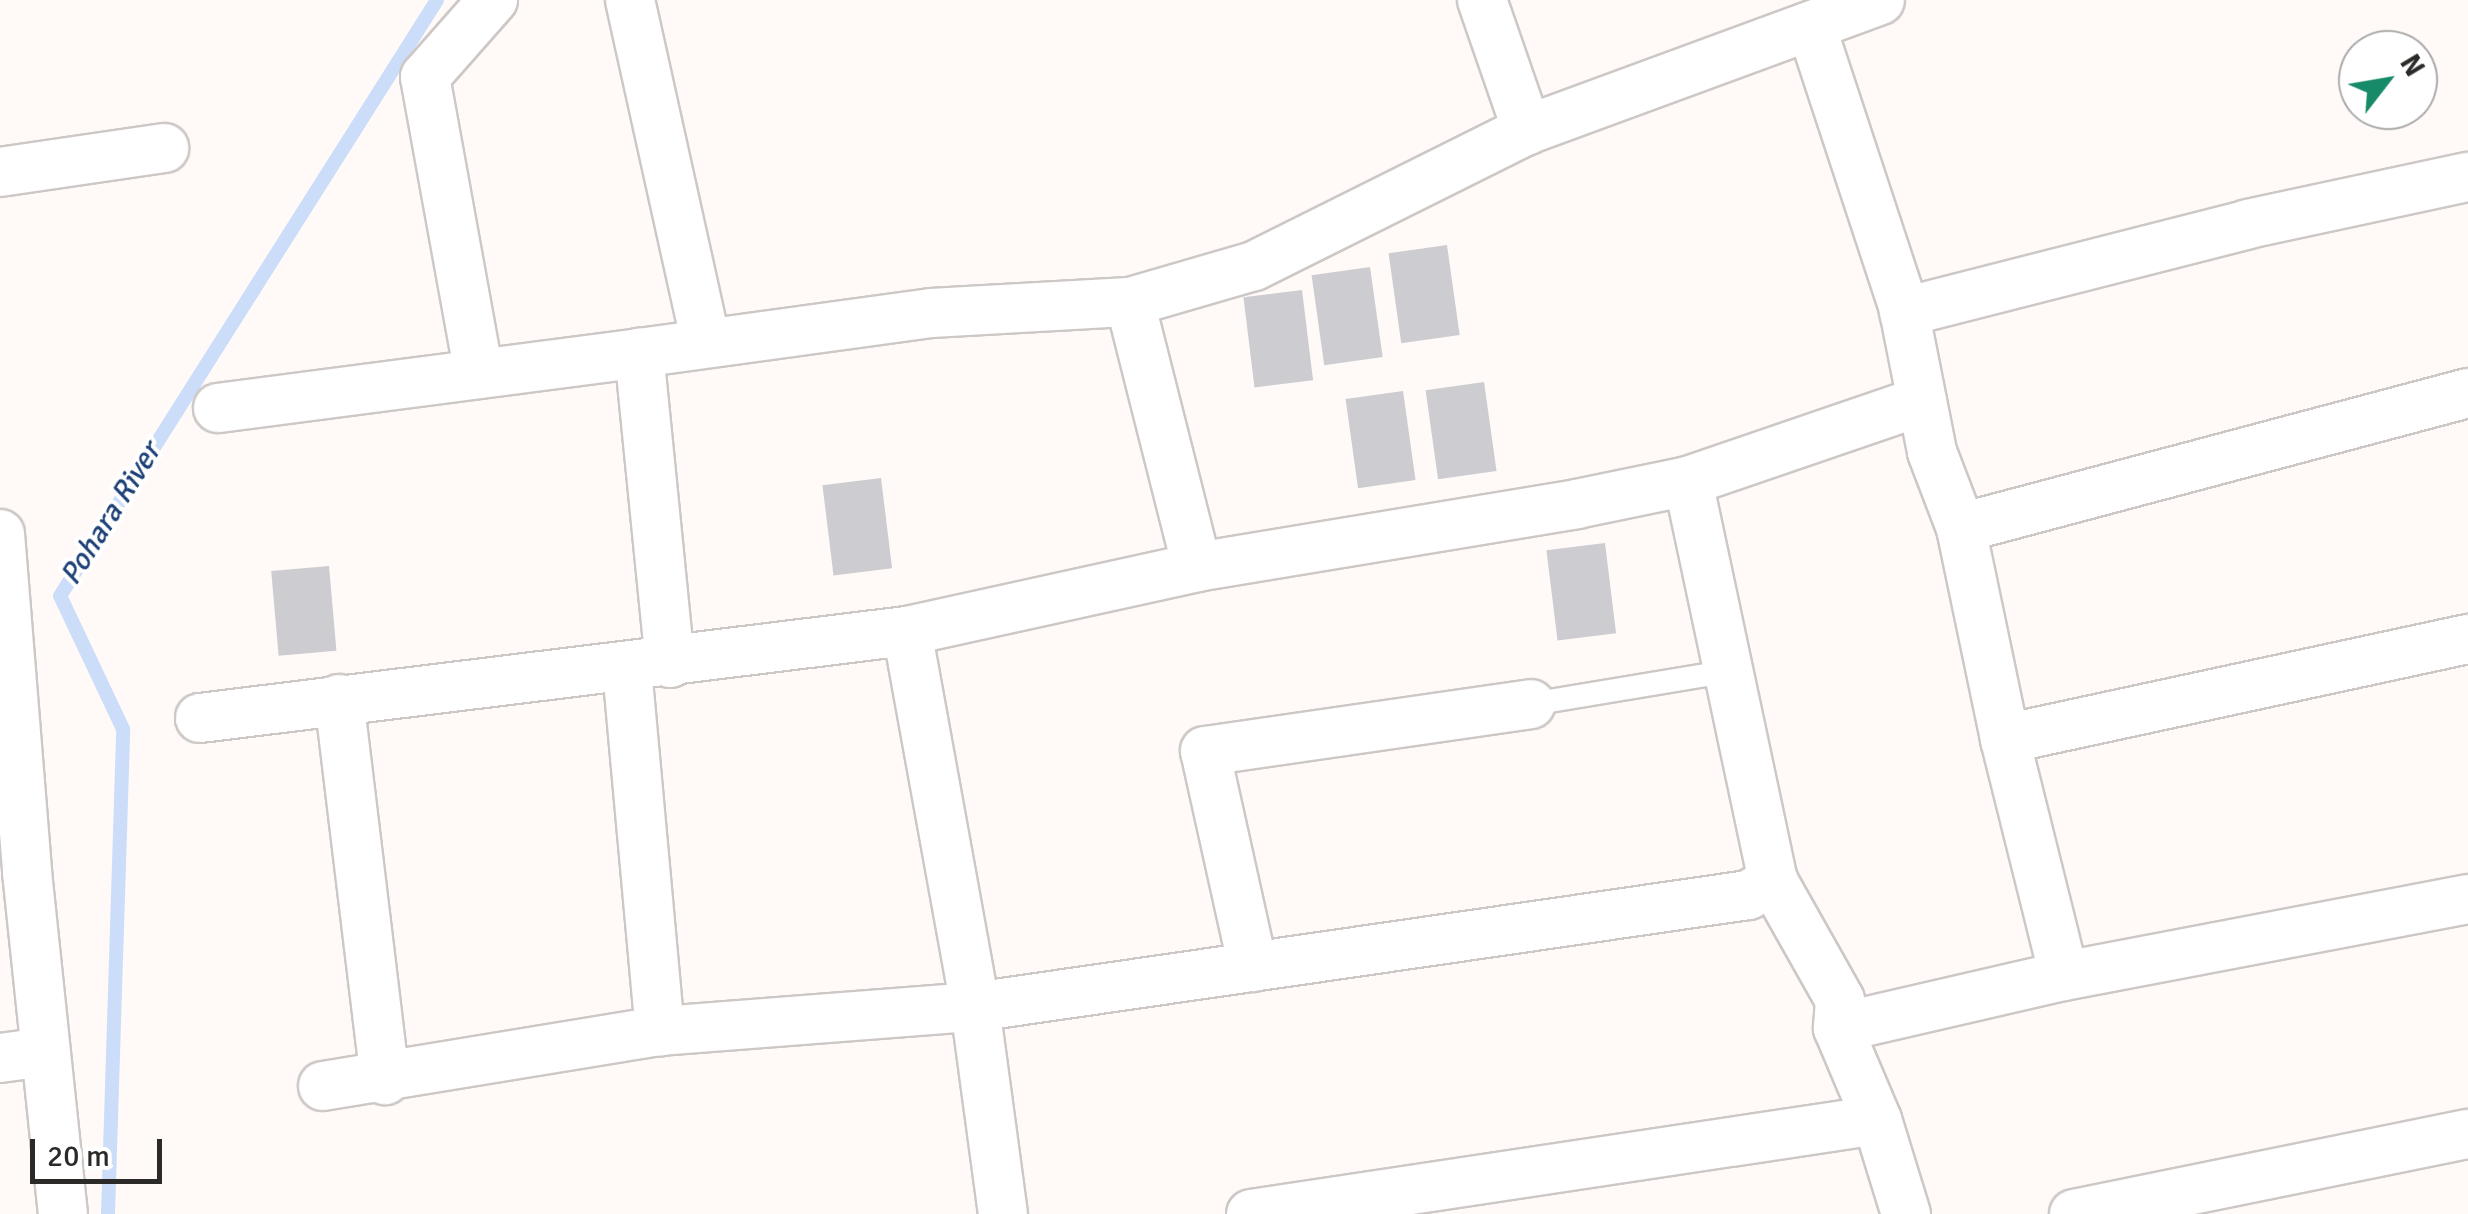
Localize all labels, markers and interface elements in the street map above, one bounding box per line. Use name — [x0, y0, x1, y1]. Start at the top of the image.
north arrow — [2338, 30, 2438, 130]
text: N — [2392, 48, 2432, 83]
water label: Pohara River — [53, 436, 169, 592]
scale bar — [35, 1119, 168, 1181]
text: 20 m — [47, 1138, 110, 1175]

